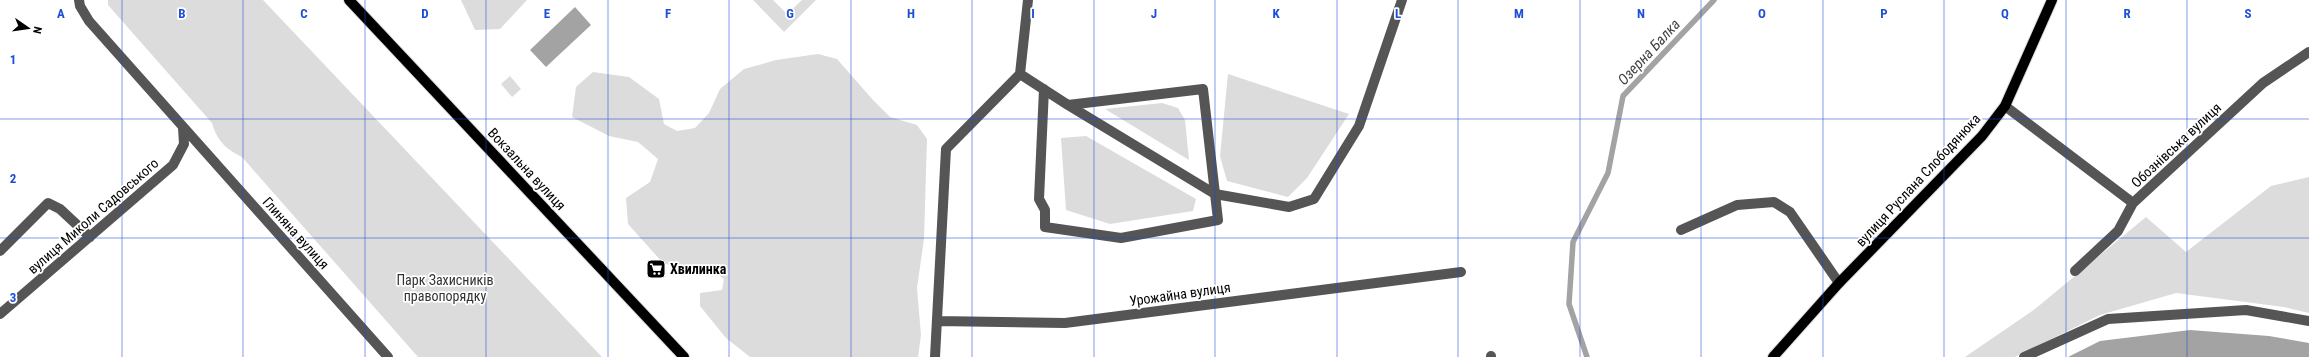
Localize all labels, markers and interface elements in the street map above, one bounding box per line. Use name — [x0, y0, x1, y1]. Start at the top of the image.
text: A — [57, 6, 65, 21]
text: B — [178, 6, 186, 21]
text: C — [300, 6, 308, 21]
text: D — [421, 6, 429, 21]
text: E — [544, 6, 551, 21]
text: F — [665, 6, 671, 21]
text: G — [786, 6, 794, 21]
text: H — [907, 6, 915, 21]
text: I — [1031, 6, 1035, 21]
text: J — [1151, 6, 1157, 21]
text: K — [1272, 6, 1280, 21]
text: L — [1395, 6, 1401, 21]
text: M — [1514, 6, 1524, 21]
text: N — [1637, 6, 1645, 21]
text: O — [1758, 6, 1766, 21]
text: P — [1880, 6, 1888, 21]
text: Q — [2001, 6, 2009, 21]
text: R — [2123, 6, 2131, 21]
text: S — [2244, 6, 2252, 21]
north arrow — [8, 8, 48, 48]
water label: Озерна Балка — [1614, 15, 1684, 89]
text: N — [30, 25, 44, 35]
text: 1 — [10, 52, 16, 67]
street label: Обознівська вулиця — [2128, 99, 2224, 191]
street label: вулиця Руслана Слободянюка — [1852, 110, 1984, 250]
street label: Вокзальна вулиця — [485, 125, 569, 213]
street label: вулиця Миколи Садовського — [24, 155, 162, 277]
text: 2 — [10, 171, 17, 186]
street label: Глиняна вулиця — [259, 194, 333, 272]
supermarket icon: Хвилинка — [645, 258, 667, 280]
place label: Хвилинка — [670, 261, 727, 277]
park label: Парк Захисників правопорядку — [396, 272, 494, 304]
street label: Урожайна вулиця — [1128, 279, 1232, 309]
text: 3 — [10, 290, 16, 305]

